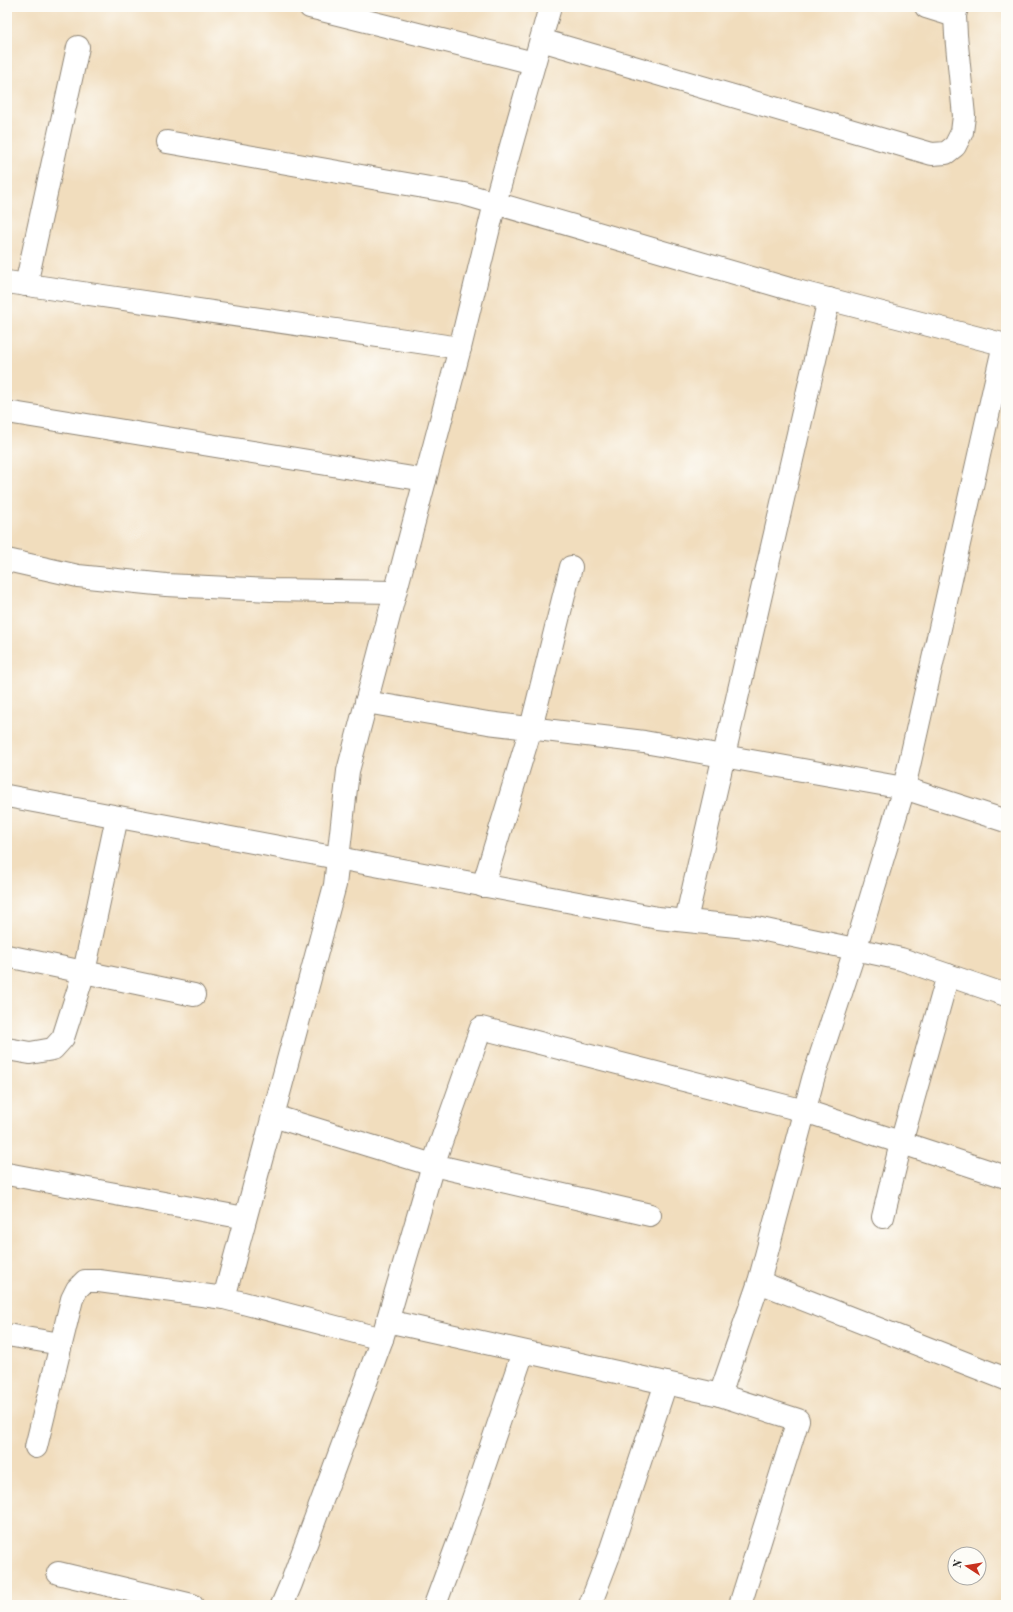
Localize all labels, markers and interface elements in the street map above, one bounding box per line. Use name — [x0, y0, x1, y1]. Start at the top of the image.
north arrow — [947, 1546, 987, 1586]
text: N — [952, 1558, 965, 1569]

